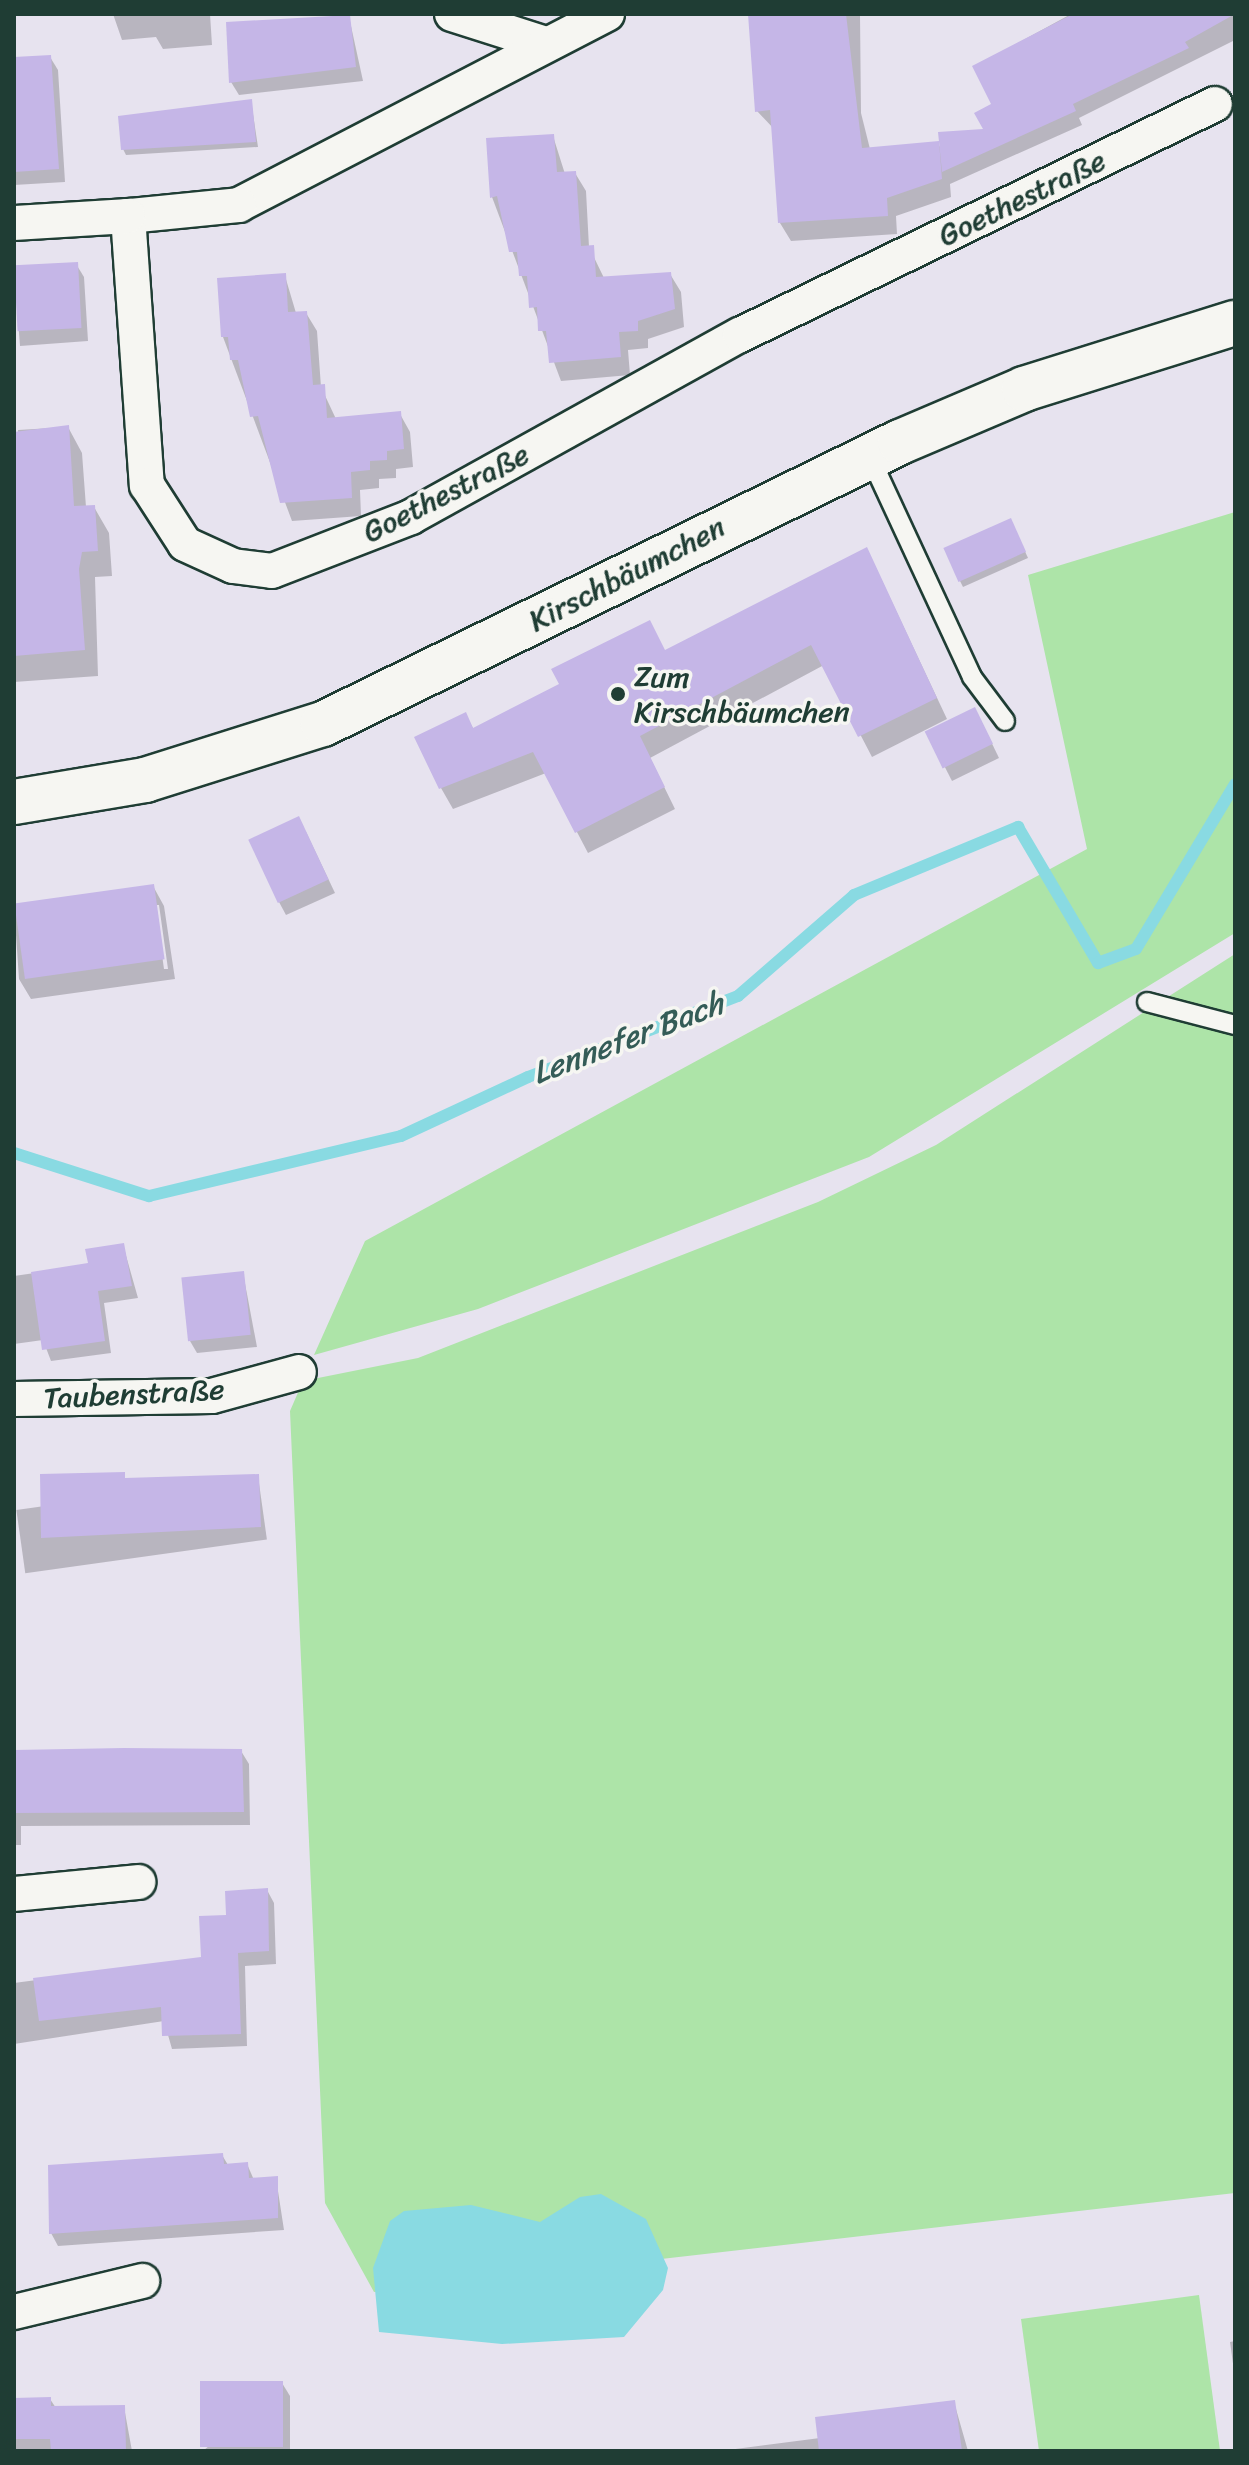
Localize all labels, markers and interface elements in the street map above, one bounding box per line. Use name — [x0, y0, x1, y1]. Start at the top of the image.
street label: Goethestraße — [933, 142, 1111, 254]
street label: Goethestraße — [357, 436, 535, 550]
street label: Kirschbäumchen — [523, 509, 731, 639]
place label: Zum Kirschbäumchen — [634, 659, 850, 730]
marker: Zum Kirschbäumchen — [609, 685, 627, 703]
water label: Lennefer Bach — [527, 985, 729, 1093]
street label: Taubenstraße — [43, 1371, 225, 1417]

